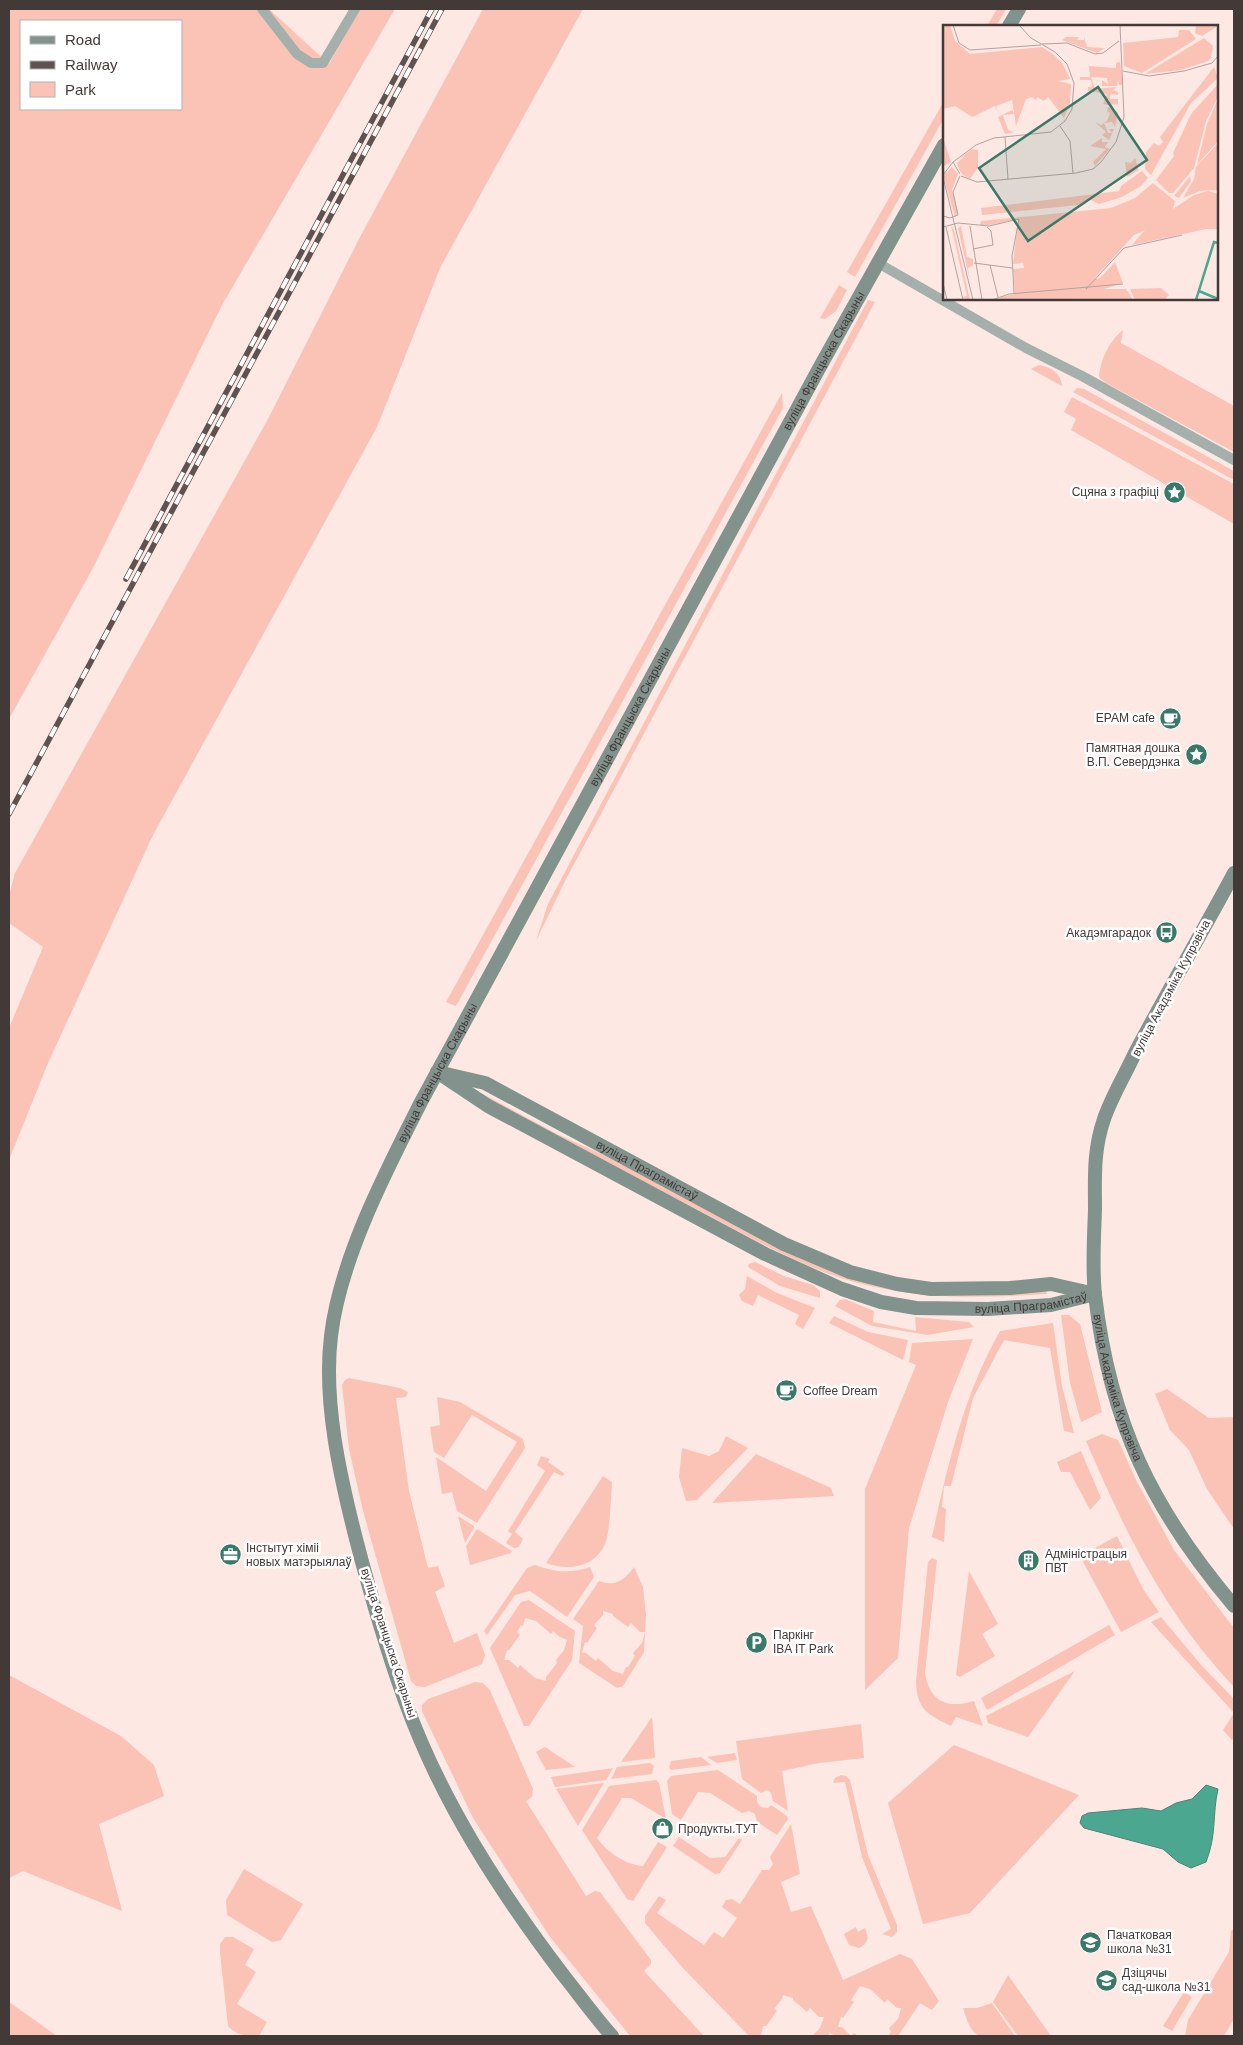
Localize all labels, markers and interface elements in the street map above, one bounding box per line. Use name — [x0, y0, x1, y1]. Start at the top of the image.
legend — [20, 20, 182, 110]
inset map — [943, 25, 1218, 300]
text: Road — [65, 31, 101, 48]
text: Railway — [65, 56, 118, 73]
text: Park — [65, 81, 96, 98]
street label: вуліца Францыска Скарыны — [780, 289, 867, 433]
place icon: Сцяна з графіці — [1163, 480, 1187, 504]
place label: Сцяна з графіці — [1072, 485, 1159, 499]
street label: вуліца Францыска Скарыны — [587, 645, 673, 789]
cafe icon: EPAM cafe — [1159, 706, 1183, 730]
place label: EPAM cafe — [1096, 711, 1155, 725]
place label: Памятная дошка В.П. Севердэнка — [1086, 741, 1180, 769]
place icon: Памятная дошка В.П. Севердэнка — [1184, 743, 1208, 767]
street label: вуліца Акадэміка Купрэвіча — [1129, 917, 1213, 1059]
bus stop icon: Акадэмгарадок — [1155, 921, 1179, 945]
place label: Акадэмгарадок — [1066, 926, 1152, 940]
street label: вуліца Францыска Скарыны — [395, 1001, 480, 1145]
street label: вуліца Праграмістаў — [594, 1137, 700, 1203]
street label: вуліца Праграмістаў — [975, 1289, 1089, 1316]
street label: вуліца Акадэміка Купрэвіча — [1091, 1313, 1145, 1464]
cafe icon: Coffee Dream — [775, 1379, 799, 1403]
place label: Coffee Dream — [803, 1384, 877, 1398]
place label: Інстытут хіміі новых матэрыялаў — [246, 1541, 351, 1569]
office icon: Інстытут хіміі новых матэрыялаў — [218, 1543, 242, 1567]
place label: Адміністрацыя ПВТ — [1045, 1547, 1127, 1575]
building icon: Адміністрацыя ПВТ — [1017, 1549, 1041, 1573]
street label: вуліца Францыска Скарыны — [358, 1567, 420, 1719]
place label: Паркінг IBA IT Park — [773, 1628, 834, 1656]
parking icon: Паркінг IBA IT Park — [745, 1630, 769, 1654]
shop icon: Продукты.ТУТ — [650, 1817, 674, 1841]
place label: Продукты.ТУТ — [678, 1822, 759, 1836]
place label: Пачатковая школа №31 — [1107, 1928, 1172, 1956]
school or university icon: Пачатковая школа №31 — [1079, 1930, 1103, 1954]
place label: Дзіцячы сад-школа №31 — [1122, 1966, 1211, 1994]
school or university icon: Дзіцячы сад-школа №31 — [1094, 1968, 1118, 1992]

